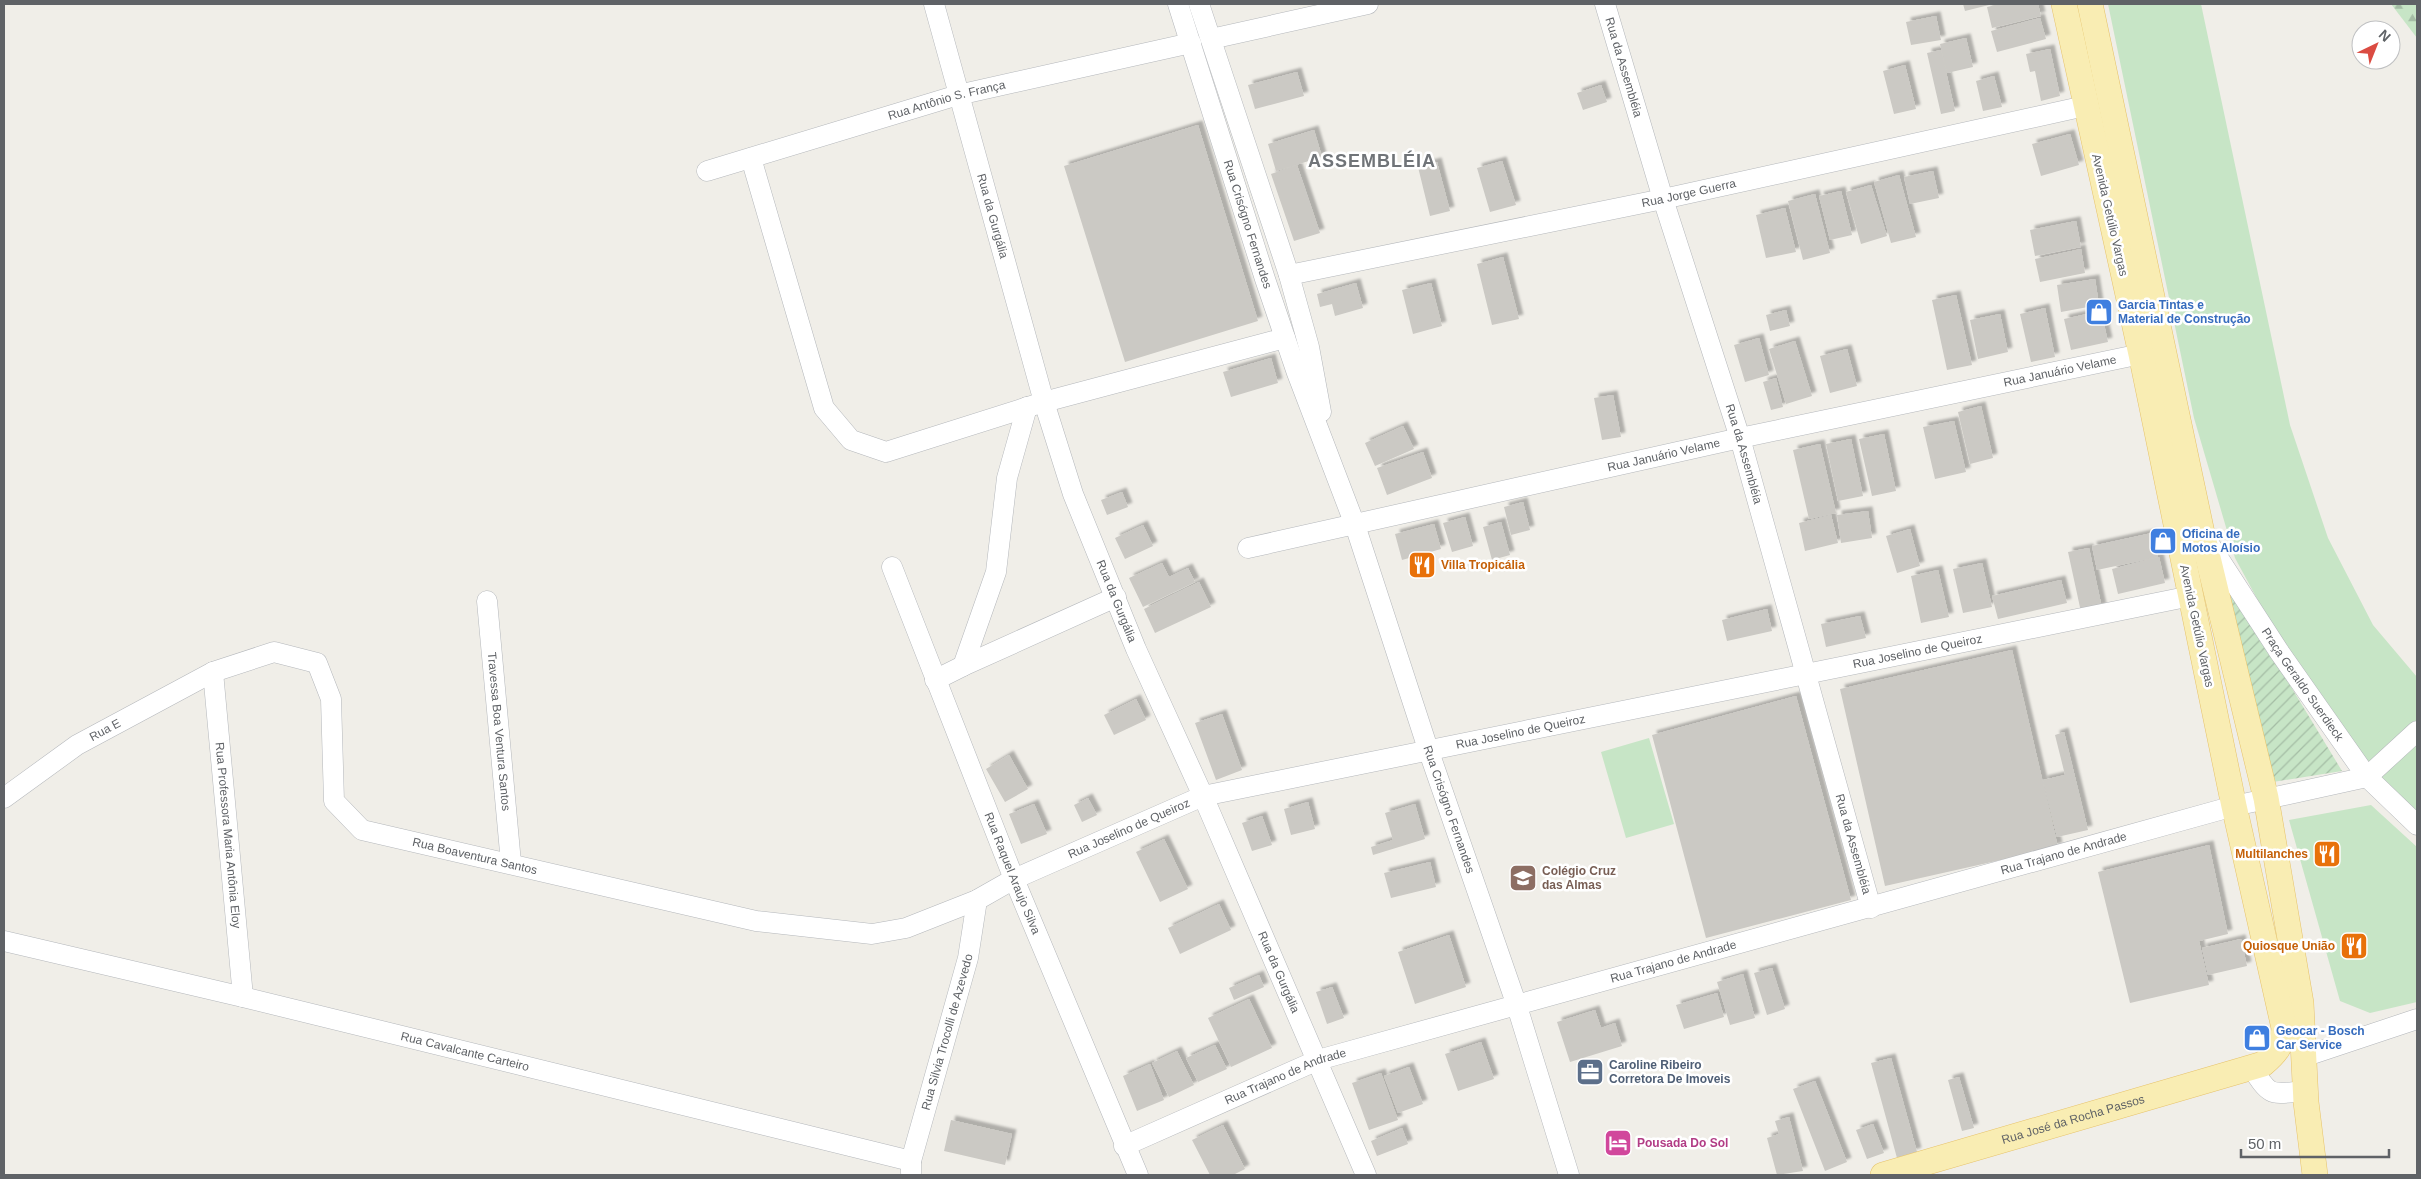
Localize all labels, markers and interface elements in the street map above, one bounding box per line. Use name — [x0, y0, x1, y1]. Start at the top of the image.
street label: Rua da Assembléia — [1602, 16, 1645, 119]
north arrow — [2351, 20, 2401, 70]
text: N — [2376, 26, 2394, 45]
street label: Rua Antônio S. França — [886, 78, 1007, 123]
district label: ASSEMBLÉIA — [1308, 150, 1436, 171]
street label: Avenida Getúlio Vargas — [2089, 153, 2131, 277]
street label: Rua Crisógno Fernandes — [1221, 158, 1275, 290]
street label: Rua da Gurgália — [974, 172, 1011, 260]
street label: Rua Jorge Guerra — [1640, 176, 1738, 210]
shop icon: Garcia Tintas e Material de Construção — [2084, 297, 2114, 327]
place label: Garcia Tintas e Material de Construção — [2118, 298, 2251, 326]
street label: Rua Januário Velame — [2002, 352, 2118, 390]
street label: Rua da Assembléia — [1723, 402, 1765, 506]
street label: Rua Januário Velame — [1606, 436, 1722, 474]
shop icon: Oficina de Motos Aloísio — [2148, 526, 2178, 556]
place label: Oficina de Motos Aloísio — [2182, 527, 2260, 555]
restaurant icon: Villa Tropicália — [1407, 550, 1437, 580]
street label: Rua da Gurgália — [1094, 558, 1140, 645]
place label: Villa Tropicália — [1441, 558, 1525, 572]
street label: Avenida Getúlio Vargas — [2177, 563, 2217, 689]
street label: Praça Geraldo Suerdieck — [2259, 625, 2347, 744]
street label: Rua Joselino de Queiroz — [1852, 631, 1983, 671]
street label: Travessa Boa Ventura Santos — [485, 652, 513, 811]
street label: Rua Joselino de Queiroz — [1455, 712, 1586, 752]
street label: Rua E — [87, 716, 123, 744]
street label: Rua Professora Maria Antônia Eloy — [213, 742, 244, 929]
street label: Rua Crisógno Fernandes — [1420, 744, 1478, 875]
street label: Rua da Assembléia — [1833, 792, 1874, 896]
street label: Rua Joselino de Queiroz — [1066, 796, 1192, 861]
street label: Rua Raquel Araujo Silva — [982, 810, 1043, 937]
street label: Rua Trajano de Andrade — [1999, 829, 2129, 877]
street label: Rua Boaventura Santos — [411, 835, 539, 877]
restaurant icon: Multilanches — [2312, 839, 2342, 869]
place label: Multilanches — [2235, 847, 2308, 861]
school or university icon: Colégio Cruz das Almas — [1508, 863, 1538, 893]
place label: Colégio Cruz das Almas — [1542, 864, 1616, 892]
street label: Rua da Gurgália — [1255, 929, 1303, 1015]
restaurant icon: Quiosque União — [2339, 931, 2369, 961]
street label: Rua Trajano de Andrade — [1609, 937, 1738, 986]
place label: Quiosque União — [2243, 939, 2335, 953]
street label: Rua Silvia Trocolli de Azevedo — [919, 953, 976, 1112]
shop icon: Geocar - Bosch Car Service — [2242, 1023, 2272, 1053]
place label: Geocar - Bosch Car Service — [2276, 1024, 2365, 1052]
street label: Rua Cavalcante Carteiro — [399, 1029, 531, 1074]
street label: Rua Trajano de Andrade — [1222, 1045, 1348, 1107]
office icon: Caroline Ribeiro Corretora De Imoveis — [1575, 1057, 1605, 1087]
place label: Caroline Ribeiro Corretora De Imoveis — [1609, 1058, 1731, 1086]
street label: Rua José da Rocha Passos — [2000, 1092, 2146, 1147]
scale bar — [2241, 1126, 2388, 1158]
hotel icon: Pousada Do Sol — [1603, 1128, 1633, 1158]
text: 50 m — [2248, 1135, 2281, 1152]
place label: Pousada Do Sol — [1637, 1136, 1728, 1150]

